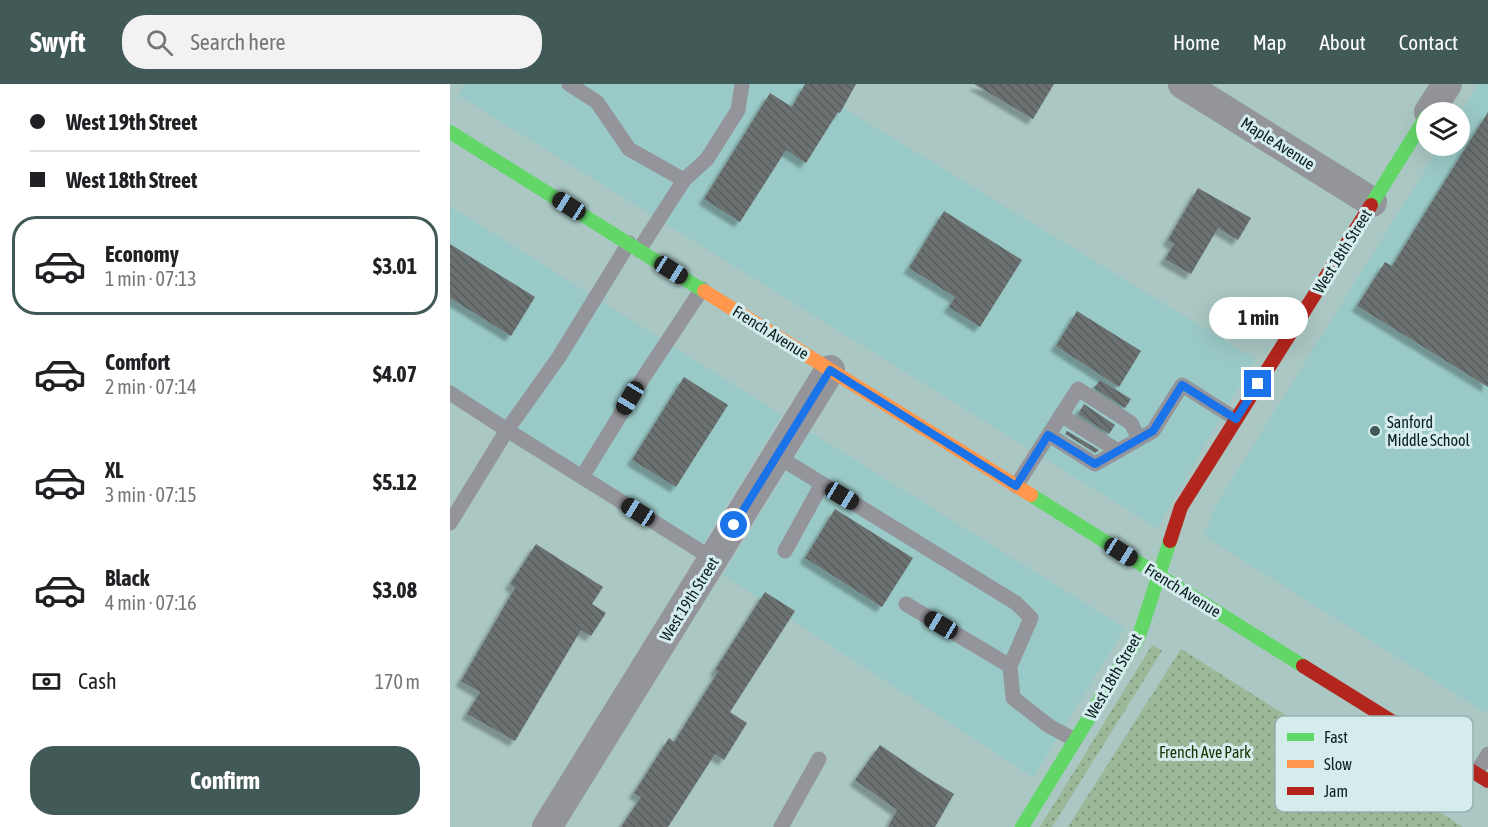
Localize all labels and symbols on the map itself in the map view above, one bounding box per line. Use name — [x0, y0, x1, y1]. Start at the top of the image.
street label: Maple Avenue — [1237, 113, 1318, 174]
car — [549, 189, 589, 223]
street label: West 18th Street — [1309, 205, 1375, 296]
car — [651, 253, 691, 287]
callout: 1 min — [1208, 297, 1308, 339]
street label: French Avenue — [730, 302, 812, 362]
route end — [1244, 370, 1271, 397]
car — [613, 378, 647, 418]
place label: Sanford Middle School — [1387, 413, 1471, 449]
marker: Sanford Middle School — [1368, 424, 1382, 438]
car — [822, 479, 862, 513]
car — [618, 495, 658, 529]
route start — [720, 511, 747, 538]
car — [1101, 535, 1141, 569]
street label: West 19th Street — [656, 553, 722, 644]
street label: French Avenue — [1142, 560, 1224, 620]
car — [921, 608, 961, 642]
street label: West 18th Street — [1081, 630, 1145, 722]
legend — [1275, 716, 1473, 812]
text: Fast — [1324, 728, 1348, 746]
park label: French Ave Park — [1159, 743, 1251, 761]
text: Slow — [1324, 755, 1352, 773]
text: Jam — [1324, 782, 1348, 800]

